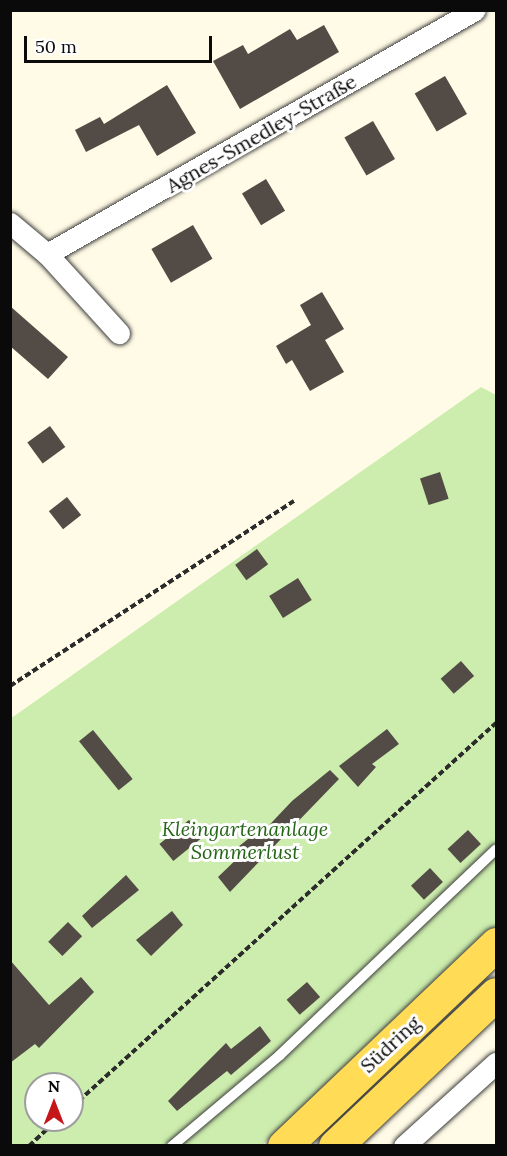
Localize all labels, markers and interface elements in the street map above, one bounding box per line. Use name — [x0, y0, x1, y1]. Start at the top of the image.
scale bar — [27, 24, 214, 62]
text: 50 m — [35, 35, 77, 58]
street label: Agnes-Smedley-Straße — [162, 69, 360, 197]
park label: Kleingartenanlage Sommerlust — [162, 816, 328, 863]
street label: Südring — [355, 1010, 425, 1078]
north arrow — [24, 1072, 84, 1132]
text: N — [48, 1076, 60, 1096]

